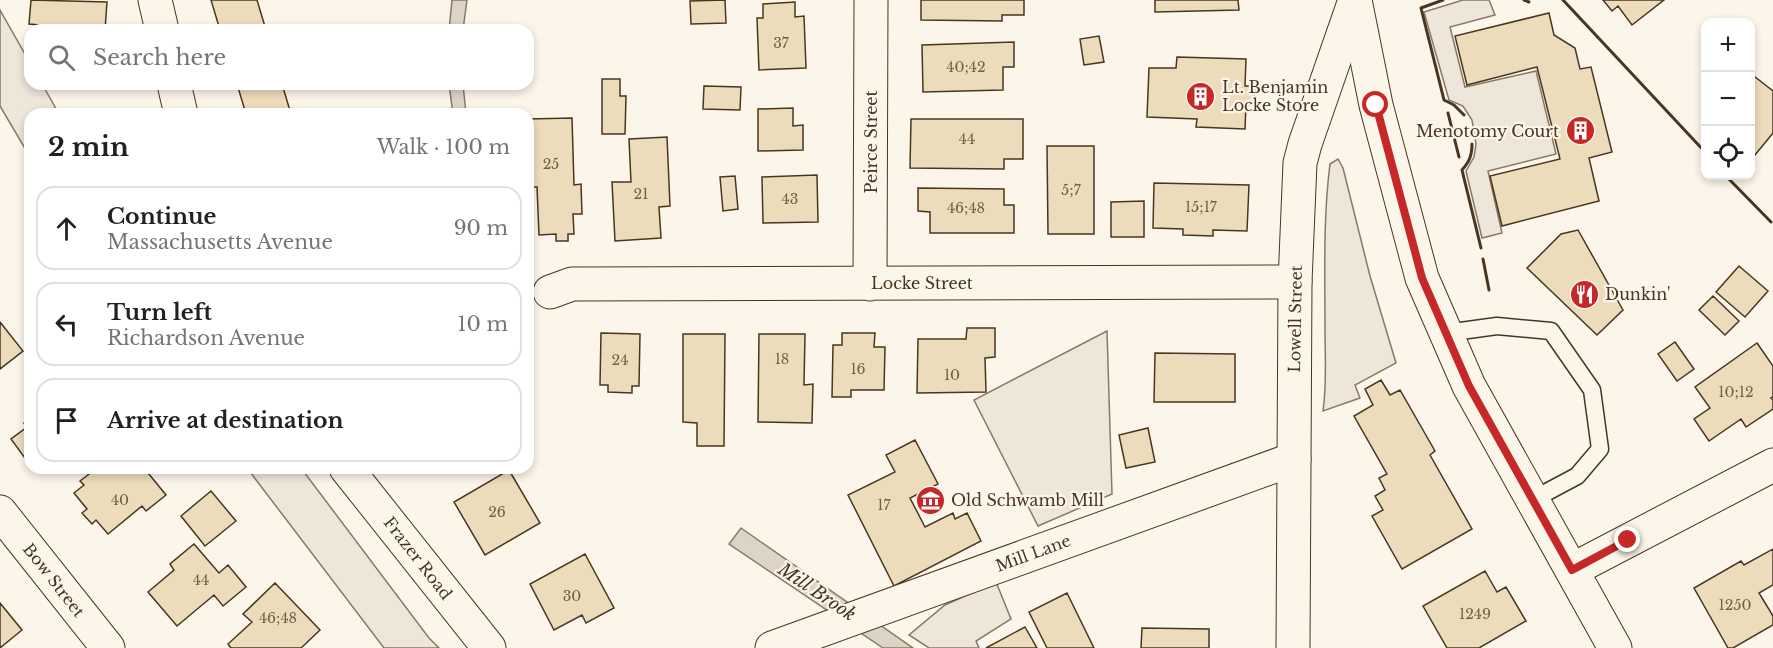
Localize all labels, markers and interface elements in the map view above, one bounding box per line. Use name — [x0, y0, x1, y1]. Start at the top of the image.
map controls — [1701, 18, 1755, 180]
button: + — [1701, 18, 1755, 72]
search box — [24, 24, 534, 90]
house number: 37 — [773, 34, 790, 52]
icon: search — [45, 41, 78, 74]
text: Search here — [93, 44, 226, 71]
house number: 40;42 — [946, 58, 986, 76]
button: − — [1701, 72, 1755, 126]
place label: Lt. Benjamin Locke Store — [1222, 77, 1328, 115]
building icon: Lt. Benjamin Locke Store — [1185, 80, 1217, 112]
street label: Peirce Street — [861, 90, 881, 194]
route start — [1362, 91, 1388, 117]
building icon: Menotomy Court — [1564, 115, 1596, 147]
place label: Menotomy Court — [1416, 121, 1559, 141]
button: locate — [1701, 126, 1755, 180]
house number: 44 — [959, 130, 975, 148]
text: 2 min — [48, 131, 129, 163]
text: Walk · 100 m — [377, 135, 510, 159]
house number: 25 — [543, 155, 559, 173]
house number: 5;7 — [1061, 181, 1082, 199]
house number: 21 — [634, 185, 648, 203]
house number: 43 — [782, 190, 798, 208]
house number: 15;17 — [1185, 198, 1218, 216]
house number: 46;48 — [947, 199, 985, 217]
text: Continue — [107, 203, 216, 230]
icon: ahead — [50, 212, 83, 245]
text: 90 m — [454, 216, 508, 240]
text: Massachusetts Avenue — [107, 230, 333, 254]
street label: Lowell Street — [1284, 265, 1306, 373]
street label: Locke Street — [871, 273, 973, 293]
restaurant icon: Dunkin' — [1568, 278, 1600, 310]
place label: Dunkin' — [1605, 284, 1670, 304]
text: Turn left — [107, 299, 212, 326]
icon: left — [50, 308, 83, 341]
text: 10 m — [458, 312, 508, 336]
text: Richardson Avenue — [107, 326, 305, 350]
house number: 18 — [775, 350, 789, 368]
house number: 24 — [612, 351, 628, 369]
house number: 16 — [850, 360, 866, 378]
house number: 10 — [944, 366, 960, 384]
house number: 10;12 — [1718, 383, 1754, 401]
icon: arrive — [50, 404, 83, 437]
text: Arrive at destination — [107, 407, 344, 434]
museum icon: Old Schwamb Mill — [914, 484, 946, 516]
place label: Old Schwamb Mill — [951, 490, 1104, 510]
house number: 40 — [111, 491, 129, 509]
house number: 17 — [877, 496, 892, 514]
house number: 26 — [488, 503, 506, 521]
street label: Frazer Road — [379, 513, 457, 604]
route end — [1614, 526, 1640, 552]
street label: Mill Lane — [993, 530, 1073, 576]
street label: Bow Street — [19, 539, 89, 621]
water label: Mill Brook — [773, 558, 860, 626]
house number: 44 — [193, 571, 209, 589]
house number: 30 — [563, 587, 581, 605]
house number: 1250 — [1719, 596, 1751, 614]
house number: 1249 — [1459, 605, 1491, 623]
house number: 46;48 — [259, 609, 297, 627]

